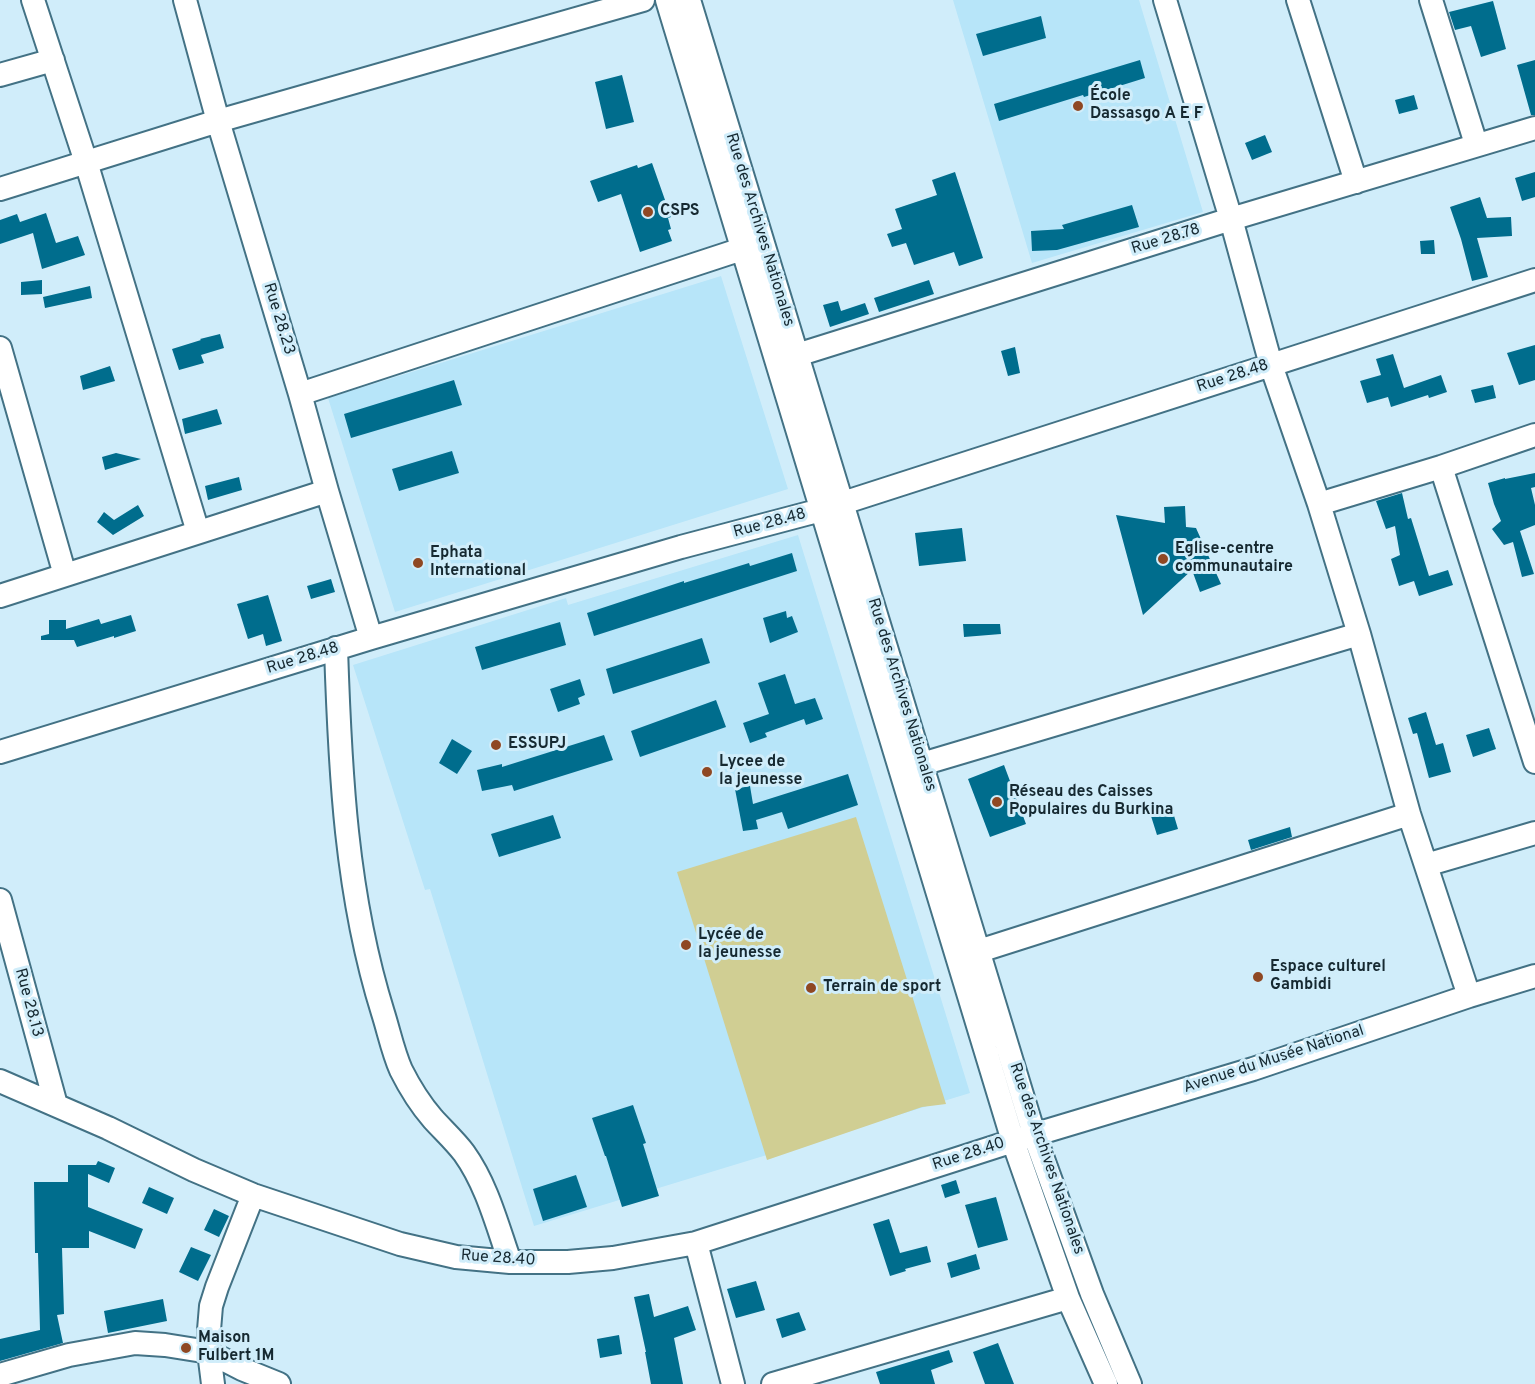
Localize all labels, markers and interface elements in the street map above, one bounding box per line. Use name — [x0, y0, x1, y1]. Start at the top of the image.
place label: École Dassasgo A E F — [1090, 87, 1203, 125]
marker: École Dassasgo A E F — [1071, 99, 1085, 113]
street label: Rue des Archives Nationales — [720, 131, 798, 329]
place label: CSPS — [660, 202, 700, 222]
marker: CSPS — [641, 205, 655, 219]
street label: Rue 28.78 — [1129, 220, 1203, 260]
street label: Rue 28.23 — [258, 281, 298, 357]
street label: Rue 28.48 — [1195, 356, 1271, 398]
street label: Rue 28.48 — [732, 505, 808, 543]
place label: Eglise-centre communautaire — [1175, 540, 1293, 578]
place label: Ephata International — [430, 544, 526, 582]
marker: Eglise-centre communautaire — [1156, 552, 1170, 566]
marker: Ephata International — [411, 556, 425, 570]
street label: Rue des Archives Nationales — [862, 596, 940, 794]
street label: Rue 28.48 — [265, 639, 341, 679]
place label: ESSUPJ — [508, 735, 566, 755]
marker: ESSUPJ — [489, 738, 503, 752]
place label: Lycee de la jeunesse — [719, 753, 802, 791]
marker: Lycee de la jeunesse — [700, 765, 714, 779]
place label: Réseau des Caisses Populaires du Burkina — [1009, 783, 1173, 821]
marker: Réseau des Caisses Populaires du Burkina — [990, 795, 1004, 809]
place label: Lycée de la jeunesse — [698, 926, 781, 964]
marker: Lycée de la jeunesse — [679, 938, 693, 952]
place label: Espace culturel Gambidi — [1270, 958, 1386, 996]
street label: Rue 28.13 — [10, 967, 46, 1039]
marker: Espace culturel Gambidi — [1251, 970, 1265, 984]
place label: Terrain de sport — [823, 978, 941, 998]
marker: Terrain de sport — [804, 981, 818, 995]
street label: Avenue du Musée National — [1181, 1022, 1367, 1098]
street label: Rue des Archives Nationales — [1004, 1061, 1088, 1257]
street label: Rue 28.40 — [930, 1134, 1008, 1176]
street label: Rue 28.40 — [460, 1247, 536, 1271]
place label: Maison Fulbert 1M — [198, 1329, 275, 1367]
marker: Maison Fulbert 1M — [179, 1341, 193, 1355]

